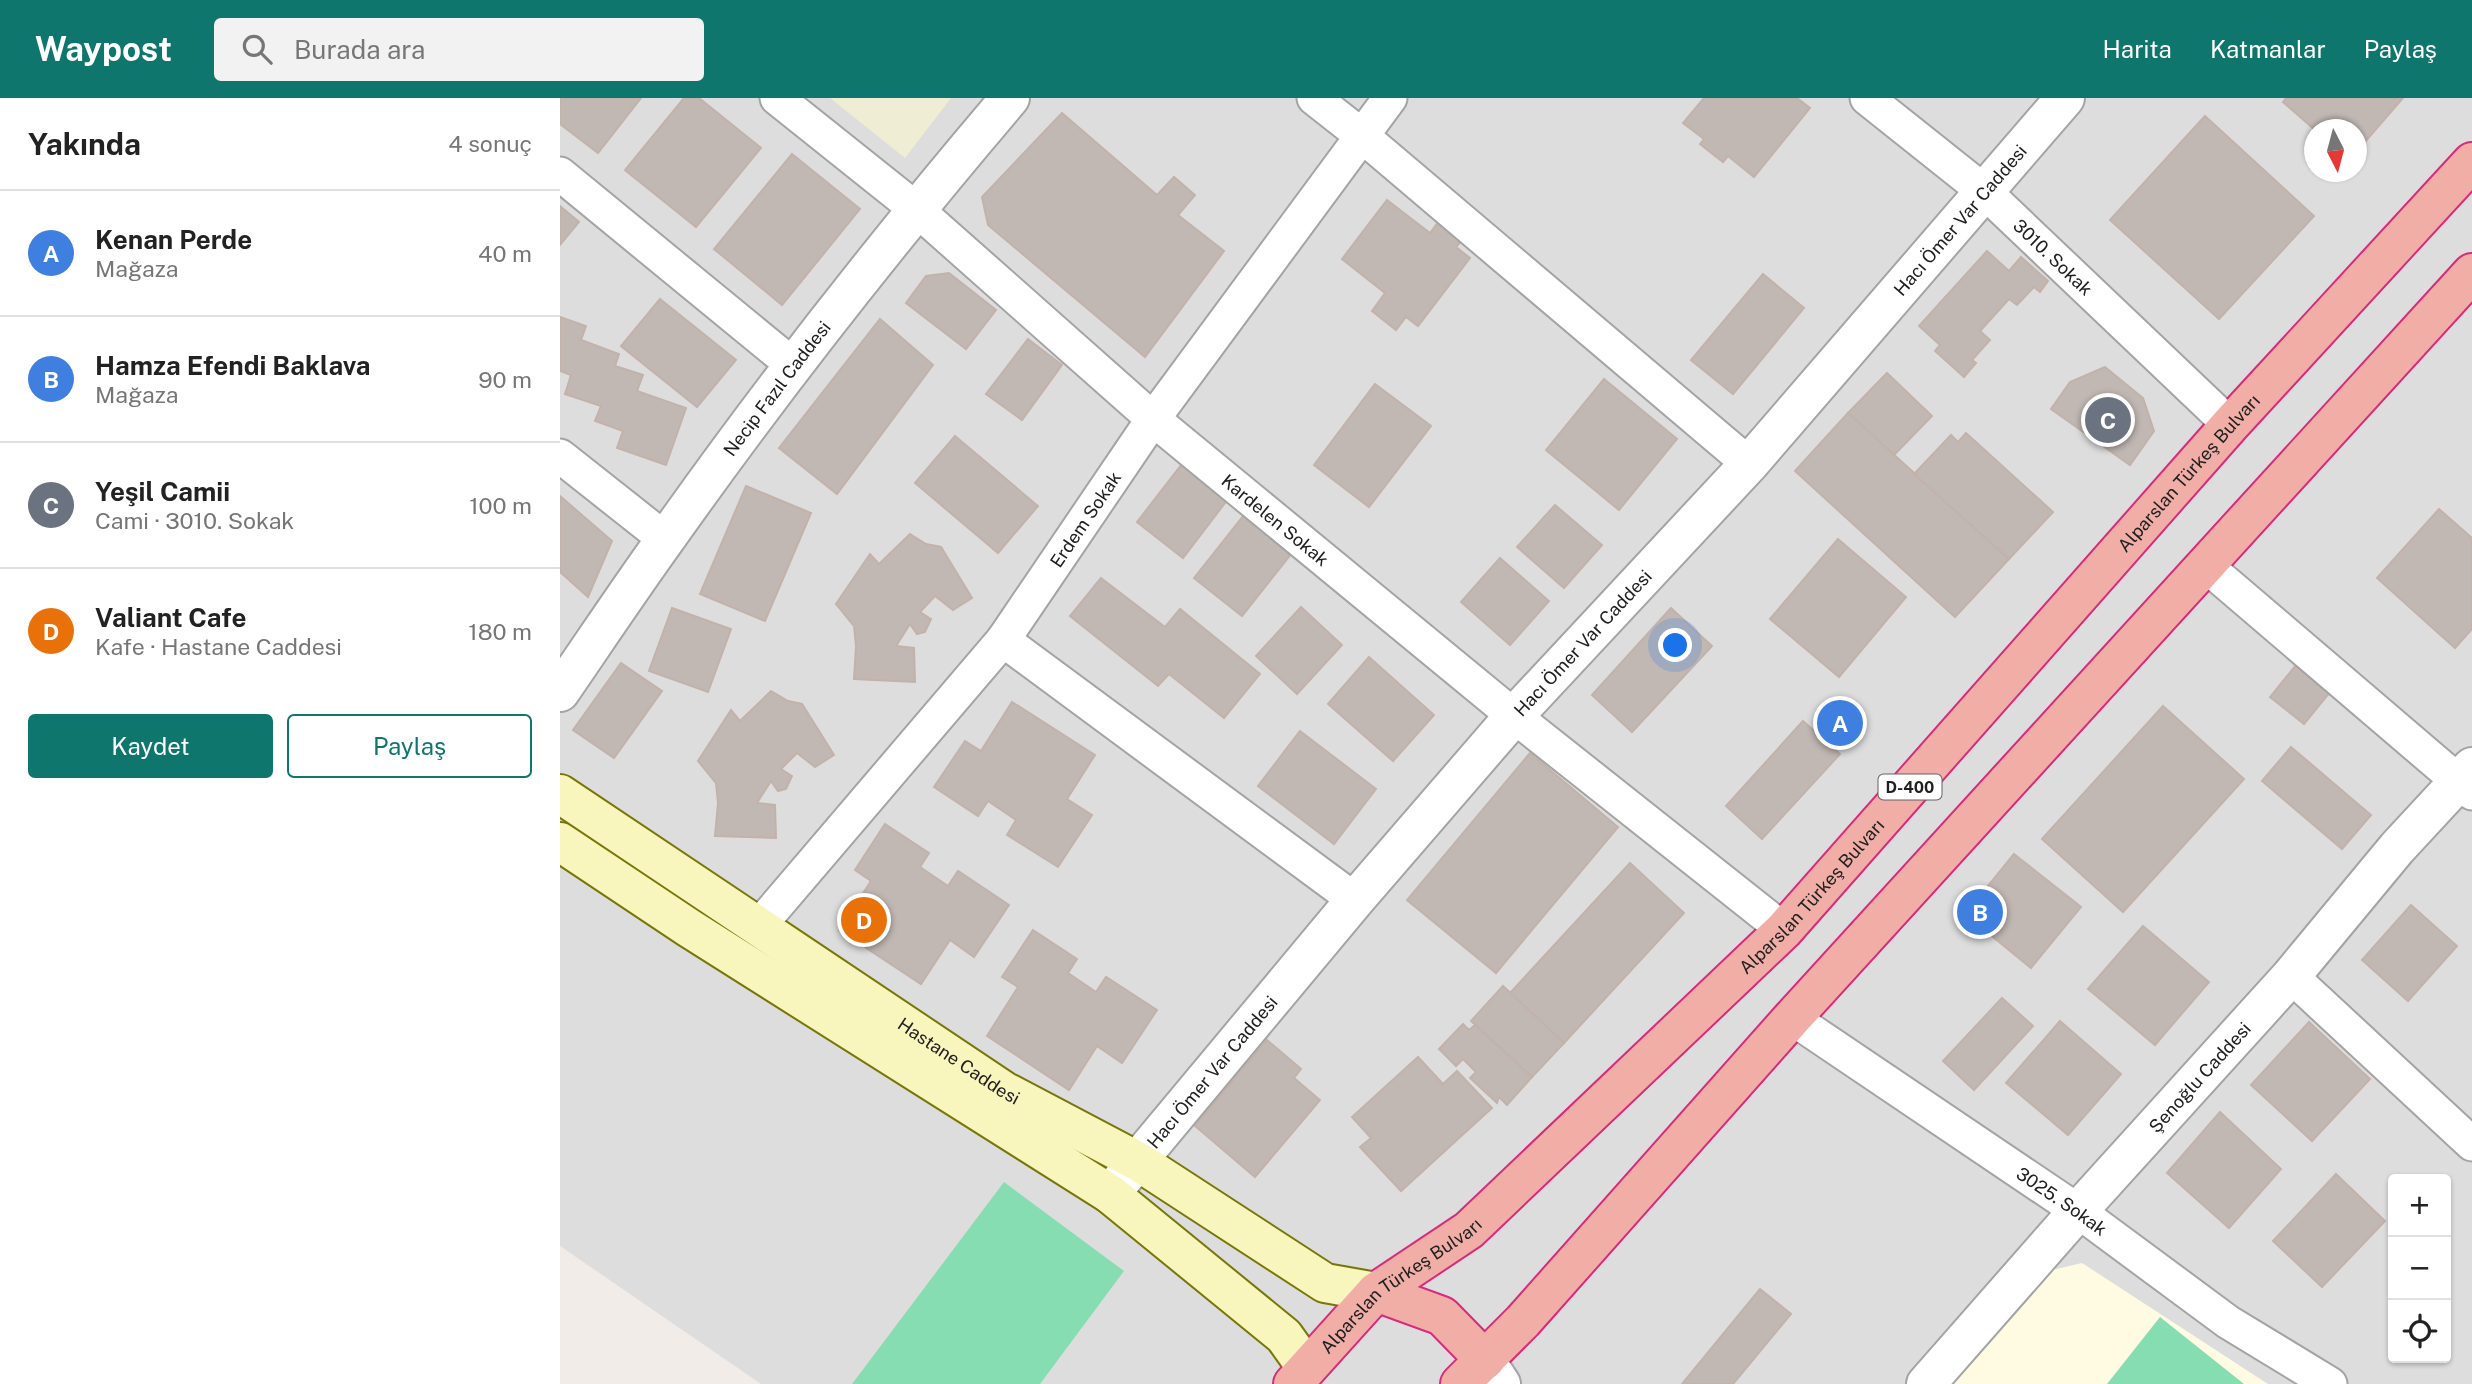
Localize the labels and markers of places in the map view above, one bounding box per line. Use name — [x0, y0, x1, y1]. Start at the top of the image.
pin: C — [2085, 394, 2131, 446]
pin: A — [1817, 697, 1863, 749]
pin: B — [1957, 886, 2003, 938]
pin: D — [841, 894, 887, 946]

